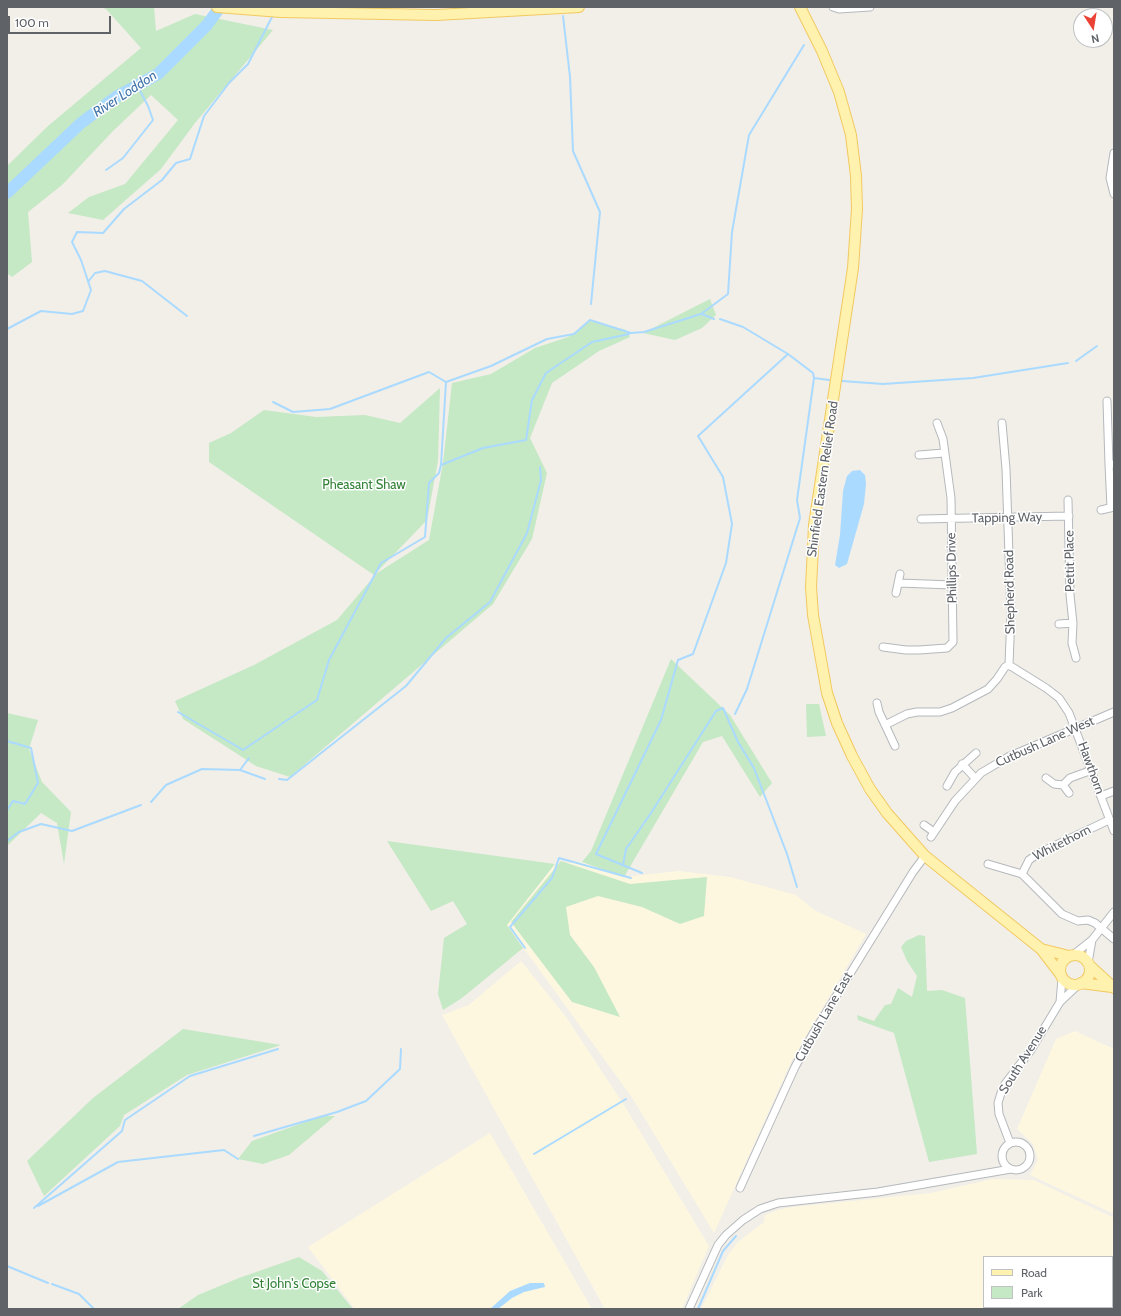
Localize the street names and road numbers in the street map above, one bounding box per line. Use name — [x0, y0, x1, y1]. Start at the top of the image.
street label: Shinfield Eastern Relief Road — [804, 400, 842, 558]
street label: Tapping Way — [972, 510, 1042, 526]
street label: Pettit Place — [1062, 530, 1078, 592]
street label: Phillips Drive — [944, 532, 960, 604]
street label: Shepherd Road — [1001, 550, 1019, 634]
street label: Cutbush Lane West — [993, 713, 1097, 771]
street label: Hawthorn — [1074, 740, 1108, 796]
street label: Whitethorn — [1030, 822, 1094, 864]
street label: Cutbush Lane East — [792, 969, 856, 1065]
street label: South Avenue — [996, 1023, 1050, 1097]

